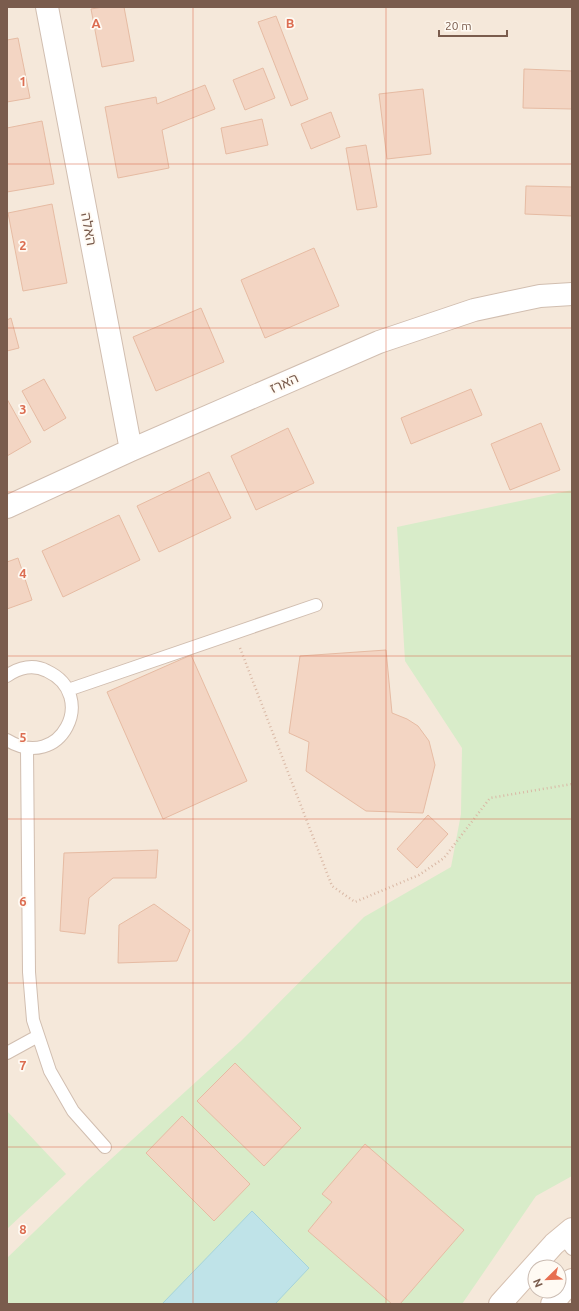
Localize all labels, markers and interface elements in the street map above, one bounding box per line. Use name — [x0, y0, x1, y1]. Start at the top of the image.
scale bar — [439, 12, 507, 38]
text: A — [91, 16, 101, 30]
text: B — [286, 16, 295, 30]
text: 20 m — [445, 19, 472, 32]
text: 1 — [19, 74, 27, 88]
street label: האלה — [78, 211, 100, 247]
text: 2 — [19, 238, 27, 252]
street label: הארז — [267, 370, 301, 396]
text: 3 — [19, 402, 27, 416]
text: 4 — [19, 566, 27, 580]
text: 5 — [19, 730, 27, 744]
text: 6 — [19, 894, 27, 908]
text: 7 — [19, 1058, 27, 1072]
text: 8 — [19, 1222, 27, 1236]
north arrow — [527, 1259, 567, 1299]
text: N — [531, 1277, 545, 1289]

